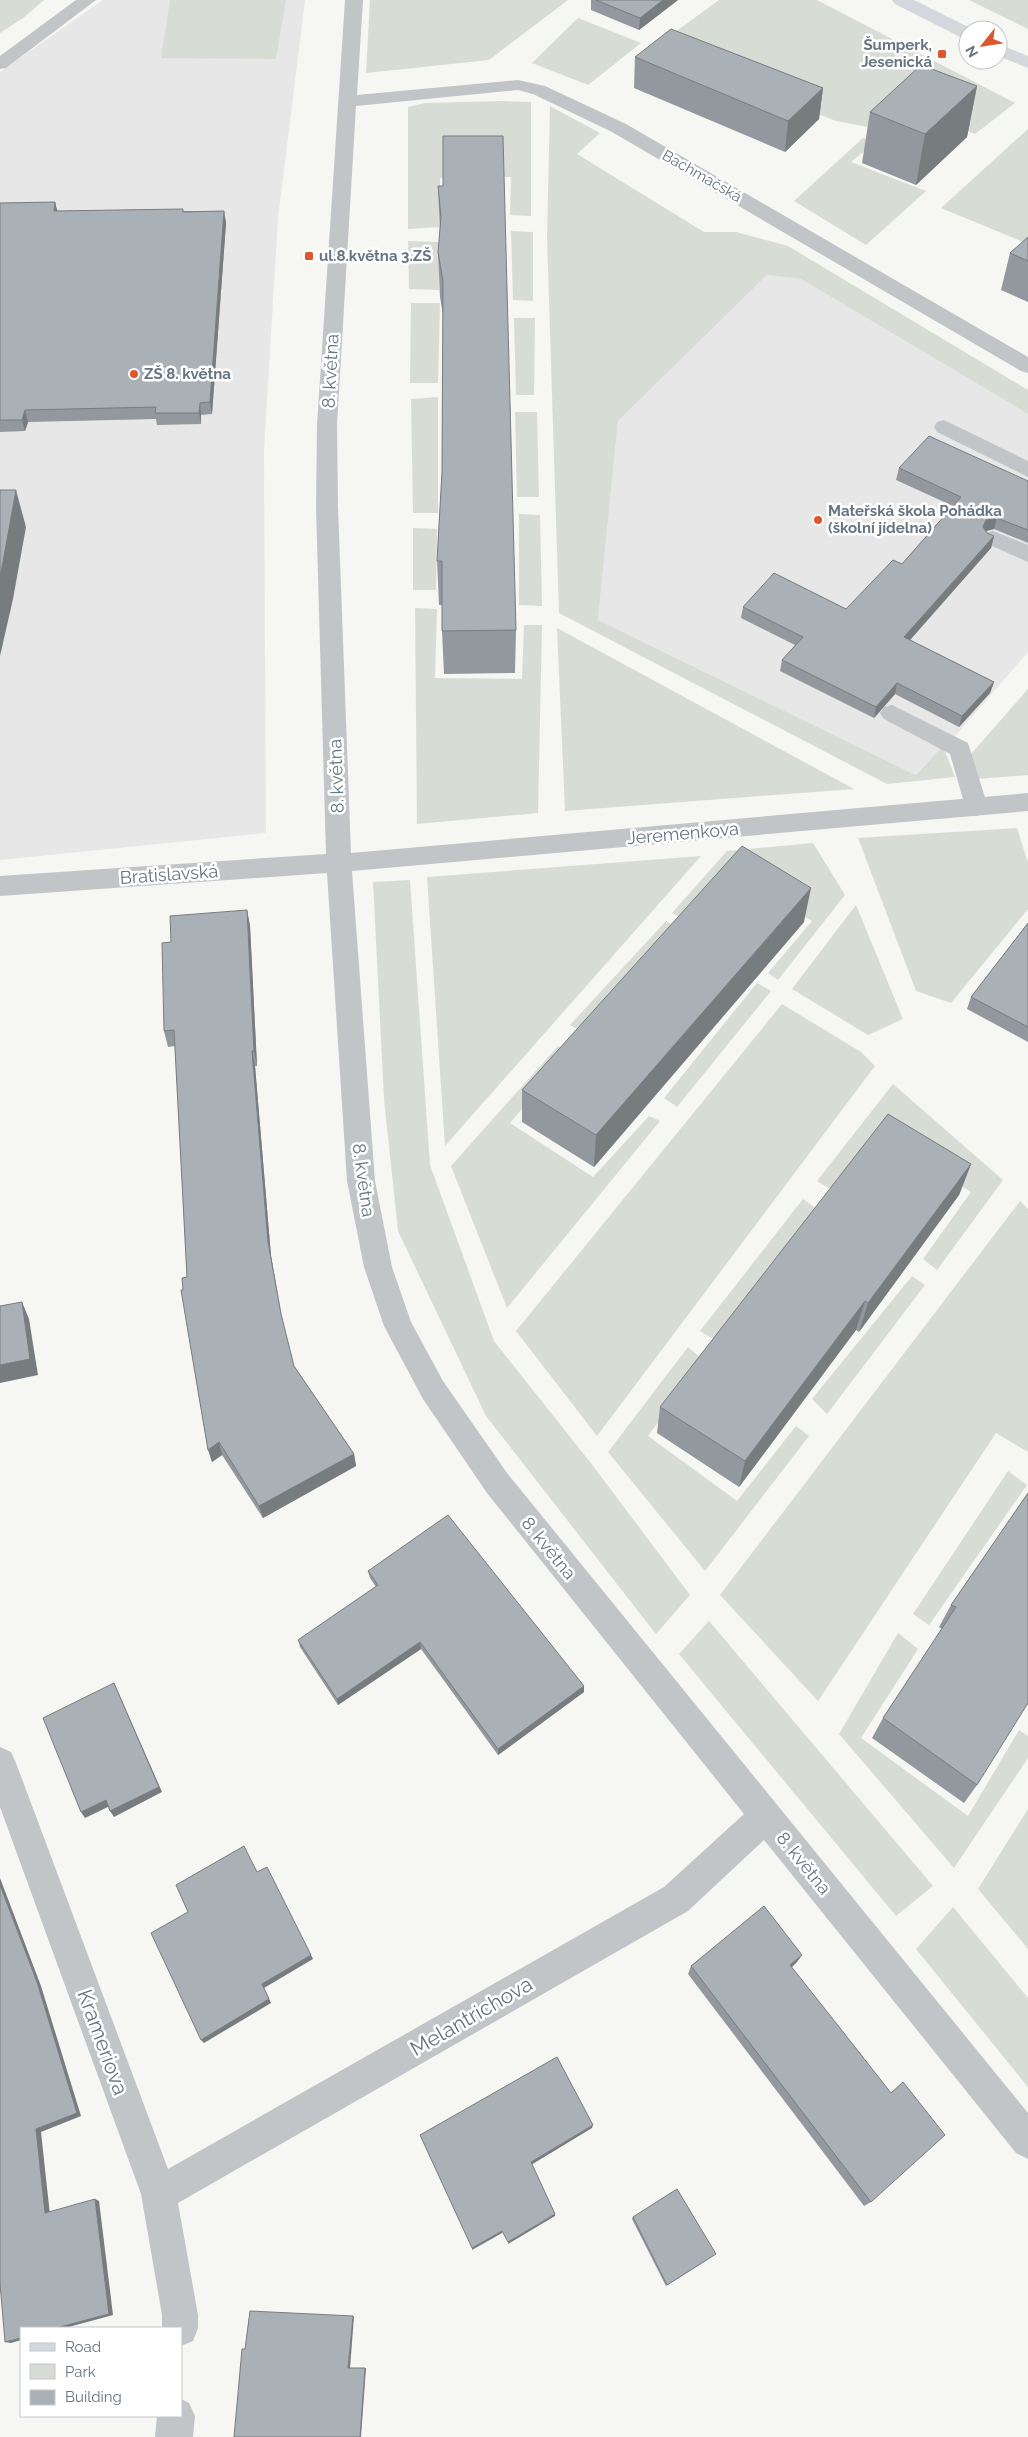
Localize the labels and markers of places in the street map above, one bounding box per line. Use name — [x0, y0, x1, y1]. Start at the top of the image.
place label: Šumperk, Jesenická — [861, 36, 932, 71]
marker: Šumperk, Jesenická — [936, 48, 948, 60]
place label: ul.8.května 3.ZŠ — [319, 247, 431, 265]
marker: ul.8.května 3.ZŠ — [303, 250, 315, 262]
place label: ZŠ 8. května — [144, 365, 231, 383]
marker: ZŠ 8. května — [128, 368, 140, 380]
place label: Mateřská škola Pohádka (školní jídelna) — [828, 502, 1002, 537]
marker: Mateřská škola Pohádka (školní jídelna) — [812, 514, 824, 526]

